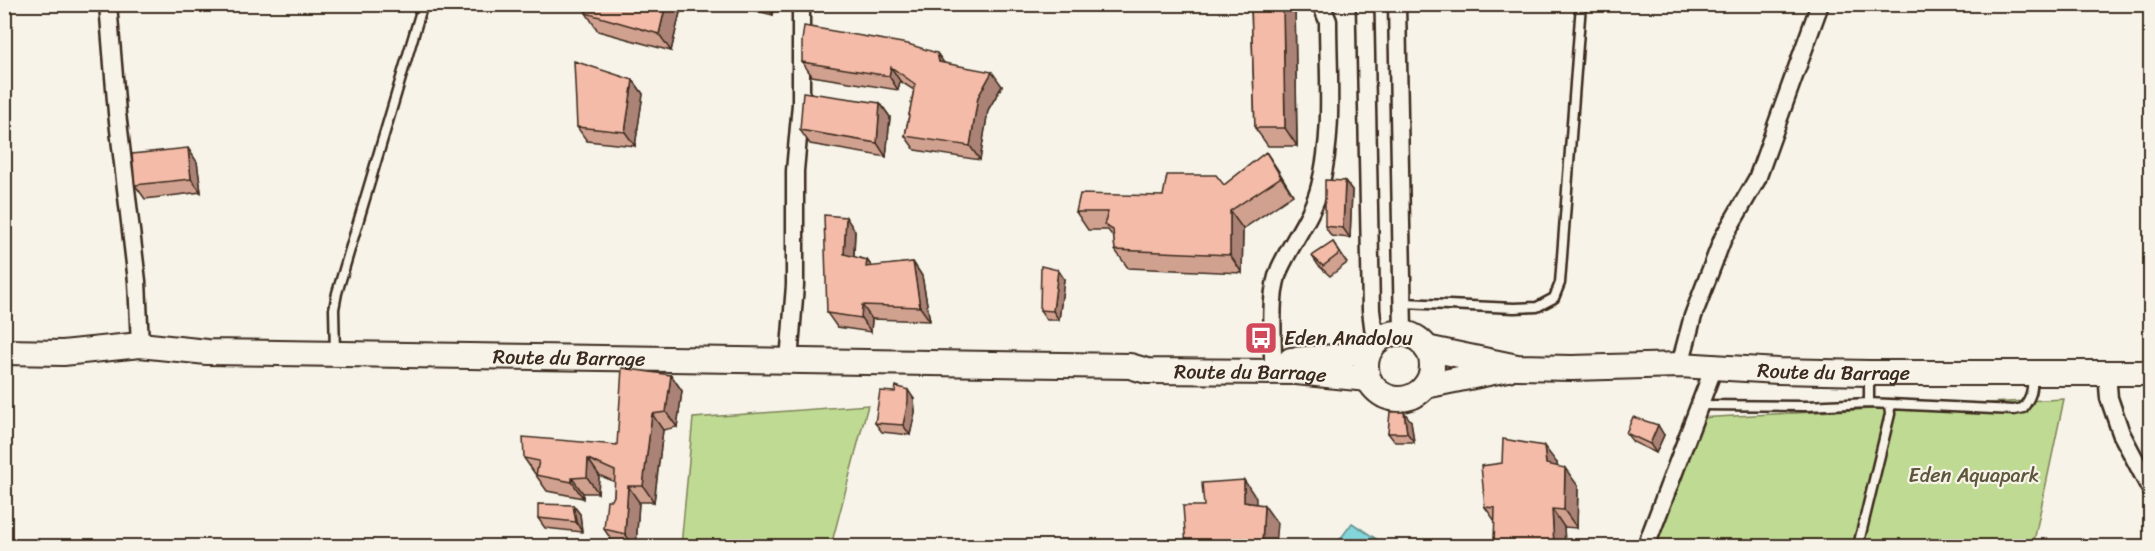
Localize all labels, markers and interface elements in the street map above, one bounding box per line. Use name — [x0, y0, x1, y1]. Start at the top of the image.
bus stop icon: Eden Anadolou — [1243, 320, 1279, 356]
place label: Eden Anadolou — [1284, 321, 1413, 356]
street label: Route du Barrage — [493, 339, 646, 376]
street label: Route du Barrage — [1756, 352, 1910, 391]
street label: Route du Barrage — [1174, 354, 1328, 392]
park label: Eden Aquapark — [1909, 458, 2039, 493]

